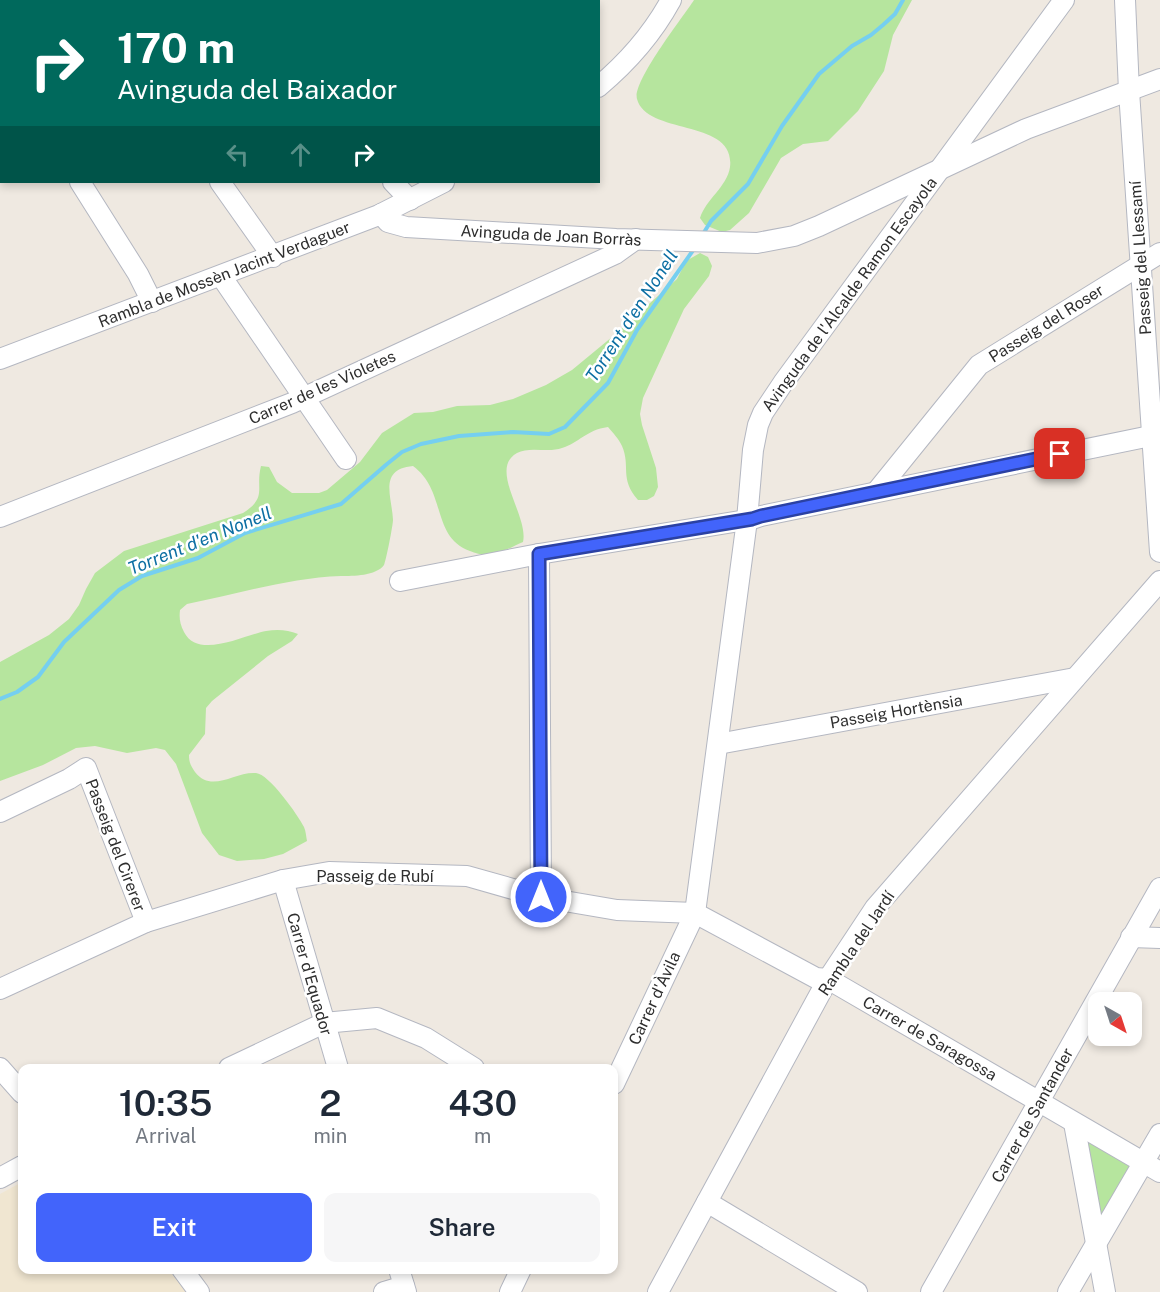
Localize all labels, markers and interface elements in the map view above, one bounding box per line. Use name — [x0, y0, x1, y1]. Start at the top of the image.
text: 170 m — [117, 23, 235, 72]
icon: right — [18, 24, 96, 102]
text: Avinguda del Baixador — [117, 73, 397, 105]
icon: left — [221, 138, 254, 171]
icon: ahead — [284, 138, 317, 171]
icon: right — [347, 138, 380, 171]
street label: Avinguda de l'Alcalde Ramon Escayola — [758, 173, 941, 415]
street label: Passeig del Llessamí — [1126, 179, 1155, 336]
street label: Rambla de Mossèn Jacint Verdaguer — [96, 218, 353, 331]
street label: Avinguda de Joan Borràs — [460, 221, 642, 250]
water label: Torrent d'en Nonell — [581, 246, 682, 386]
street label: Passeig del Roser — [985, 280, 1107, 366]
street label: Carrer de les Violetes — [246, 347, 399, 428]
pin — [1034, 428, 1085, 479]
icon: arrive — [1043, 437, 1076, 470]
water label: Torrent d'en Nonell — [125, 502, 275, 579]
street label: Passeig Hortènsia — [828, 690, 964, 732]
street label: Passeig del Cirerer — [81, 776, 150, 914]
position arrow — [509, 865, 573, 929]
street label: Passeig de Rubí — [316, 867, 435, 886]
street label: Rambla del Jardí — [814, 886, 899, 999]
street label: Carrer d'Equador — [283, 911, 336, 1038]
street label: Carrer d'Àvila — [624, 948, 684, 1048]
street label: Carrer de Saragossa — [859, 992, 1000, 1085]
north arrow — [1088, 992, 1142, 1046]
map controls — [1088, 992, 1142, 1046]
street label: Carrer de Santander — [988, 1045, 1077, 1186]
text: 10:35 — [119, 1082, 213, 1124]
text: 2 — [319, 1082, 341, 1124]
text: 430 — [448, 1082, 517, 1124]
text: Arrival — [135, 1124, 197, 1148]
text: min — [313, 1124, 347, 1148]
text: m — [474, 1124, 491, 1148]
button: Exit — [36, 1193, 312, 1262]
button: Share — [324, 1193, 600, 1262]

